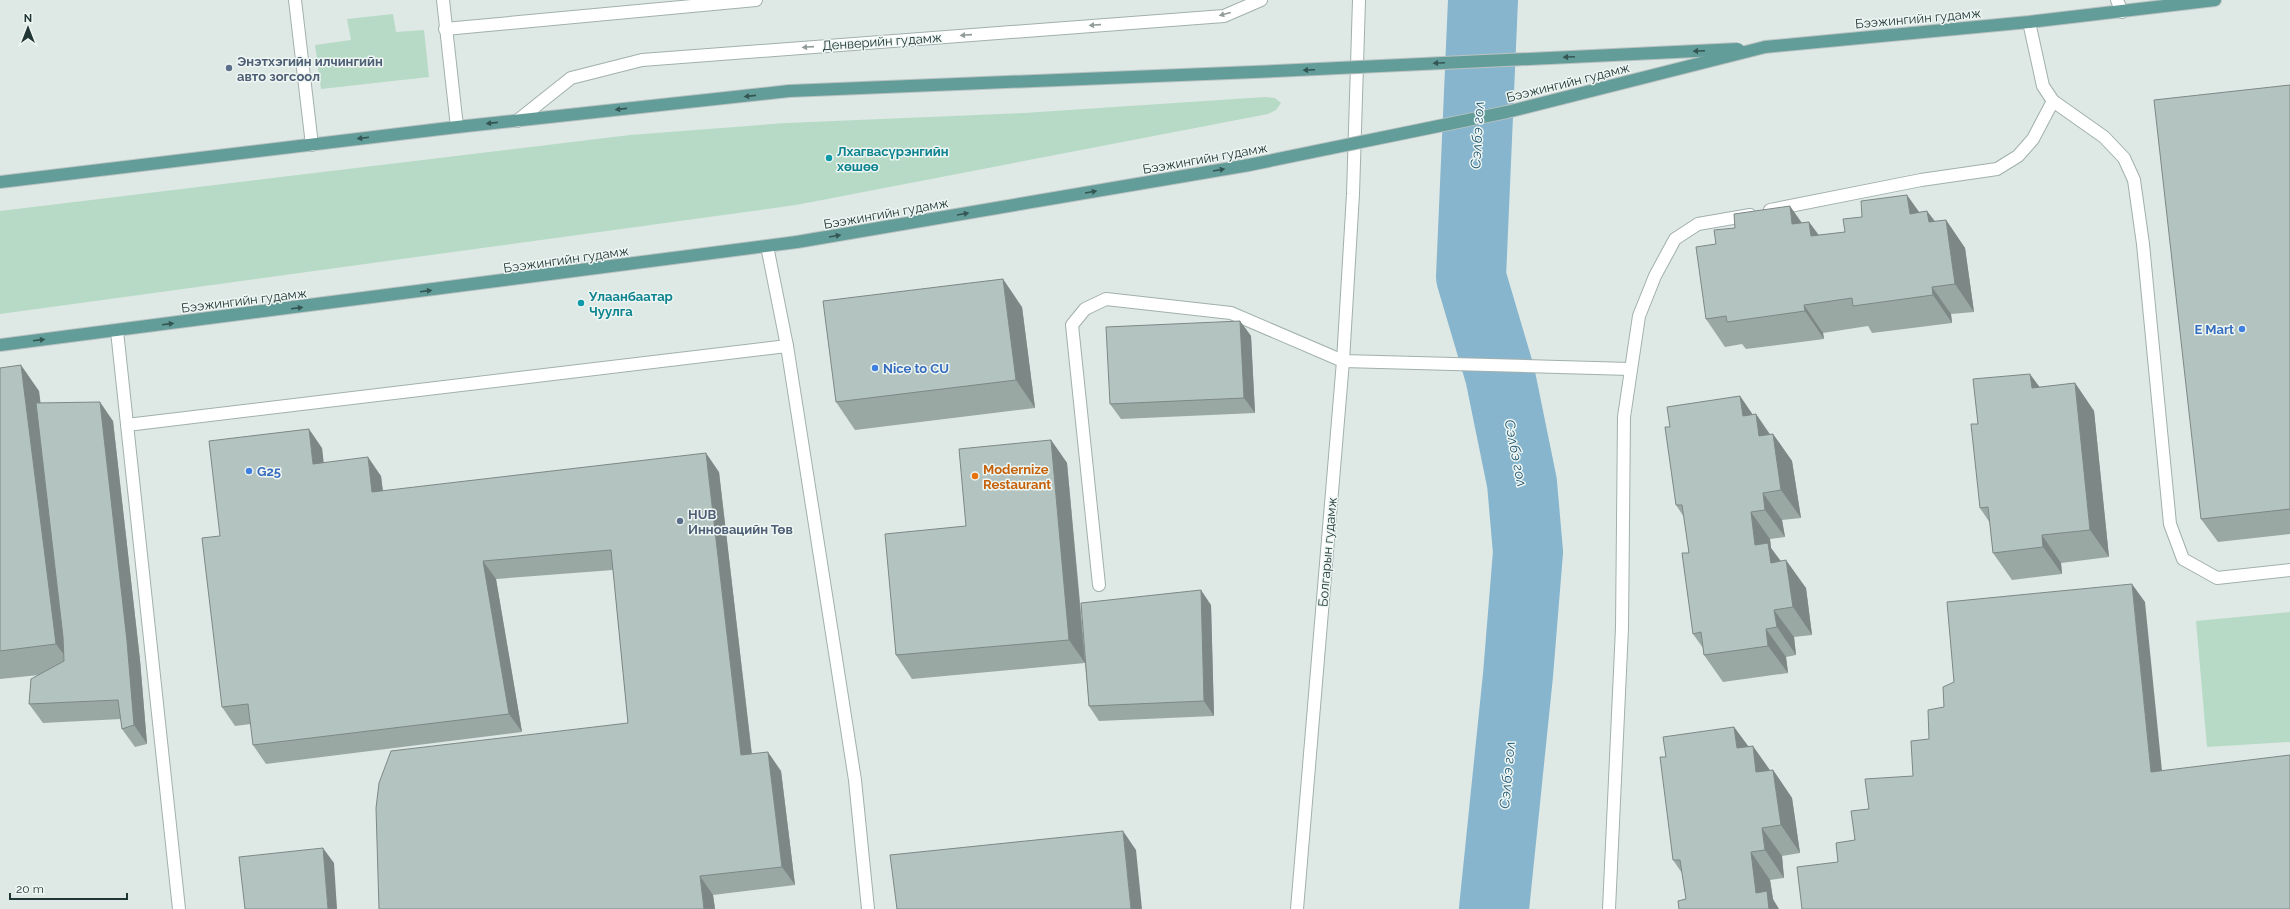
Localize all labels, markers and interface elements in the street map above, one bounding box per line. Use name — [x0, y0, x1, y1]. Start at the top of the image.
street label: Бээжингийн гудамж — [1854, 6, 1982, 31]
north arrow — [8, 8, 48, 48]
text: N — [24, 12, 32, 25]
one-way arrow — [1218, 12, 1231, 18]
one-way arrow — [1089, 22, 1101, 29]
street label: Денверийн гудамж — [822, 30, 943, 53]
one-way arrow — [960, 32, 972, 39]
one-way arrow — [802, 44, 814, 51]
one-way arrow — [1693, 47, 1705, 54]
place label: Энэтхэгийн илчингийн авто зогсоол — [237, 54, 383, 84]
one-way arrow — [1562, 54, 1575, 60]
one-way arrow — [1433, 60, 1445, 67]
street label: Бээжингийн гудамж — [1505, 60, 1631, 105]
marker: Энэтхэгийн илчингийн авто зогсоол — [224, 63, 234, 73]
one-way arrow — [1303, 66, 1315, 73]
one-way arrow — [744, 92, 756, 99]
water label: Сэлбэ гол — [1467, 101, 1487, 169]
one-way arrow — [615, 106, 627, 113]
one-way arrow — [486, 120, 498, 127]
one-way arrow — [357, 135, 369, 142]
street label: Бээжингийн гудамж — [1142, 140, 1269, 177]
place label: Лхагвасүрэнгийн хөшөө — [837, 144, 949, 174]
marker: Лхагвасүрэнгийн хөшөө — [824, 153, 834, 163]
one-way arrow — [1213, 167, 1226, 173]
one-way arrow — [1085, 189, 1097, 195]
street label: Бээжингийн гудамж — [823, 195, 950, 232]
one-way arrow — [957, 211, 969, 217]
one-way arrow — [829, 233, 841, 239]
street label: Бээжингийн гудамж — [502, 243, 630, 276]
street label: Бээжингийн гудамж — [180, 285, 308, 316]
one-way arrow — [420, 288, 432, 294]
place label: Улаанбаатар Чуулга — [588, 289, 673, 319]
marker: Улаанбаатар Чуулга — [576, 298, 586, 308]
one-way arrow — [291, 305, 303, 311]
one-way arrow — [162, 321, 174, 327]
place label: E Mart — [2194, 322, 2234, 337]
marker: E Mart — [2237, 324, 2247, 334]
one-way arrow — [33, 337, 45, 343]
place label: Nice to CU — [883, 361, 949, 376]
marker: Nice to CU — [870, 363, 880, 373]
water label: Сэлбэ гол — [1502, 418, 1530, 488]
place label: Modernize Restaurant — [983, 462, 1051, 492]
place label: G25 — [257, 464, 281, 479]
marker: G25 — [244, 466, 254, 476]
marker: Modernize Restaurant — [970, 471, 980, 481]
street label: Болгарын гудамж — [1315, 497, 1340, 607]
place label: HUB Инновацийн Төв — [688, 507, 793, 537]
marker: HUB Инновацийн Төв — [675, 516, 685, 526]
water label: Сэлбэ гол — [1496, 740, 1518, 810]
scale bar — [10, 875, 127, 901]
text: 20 m — [16, 882, 44, 896]

